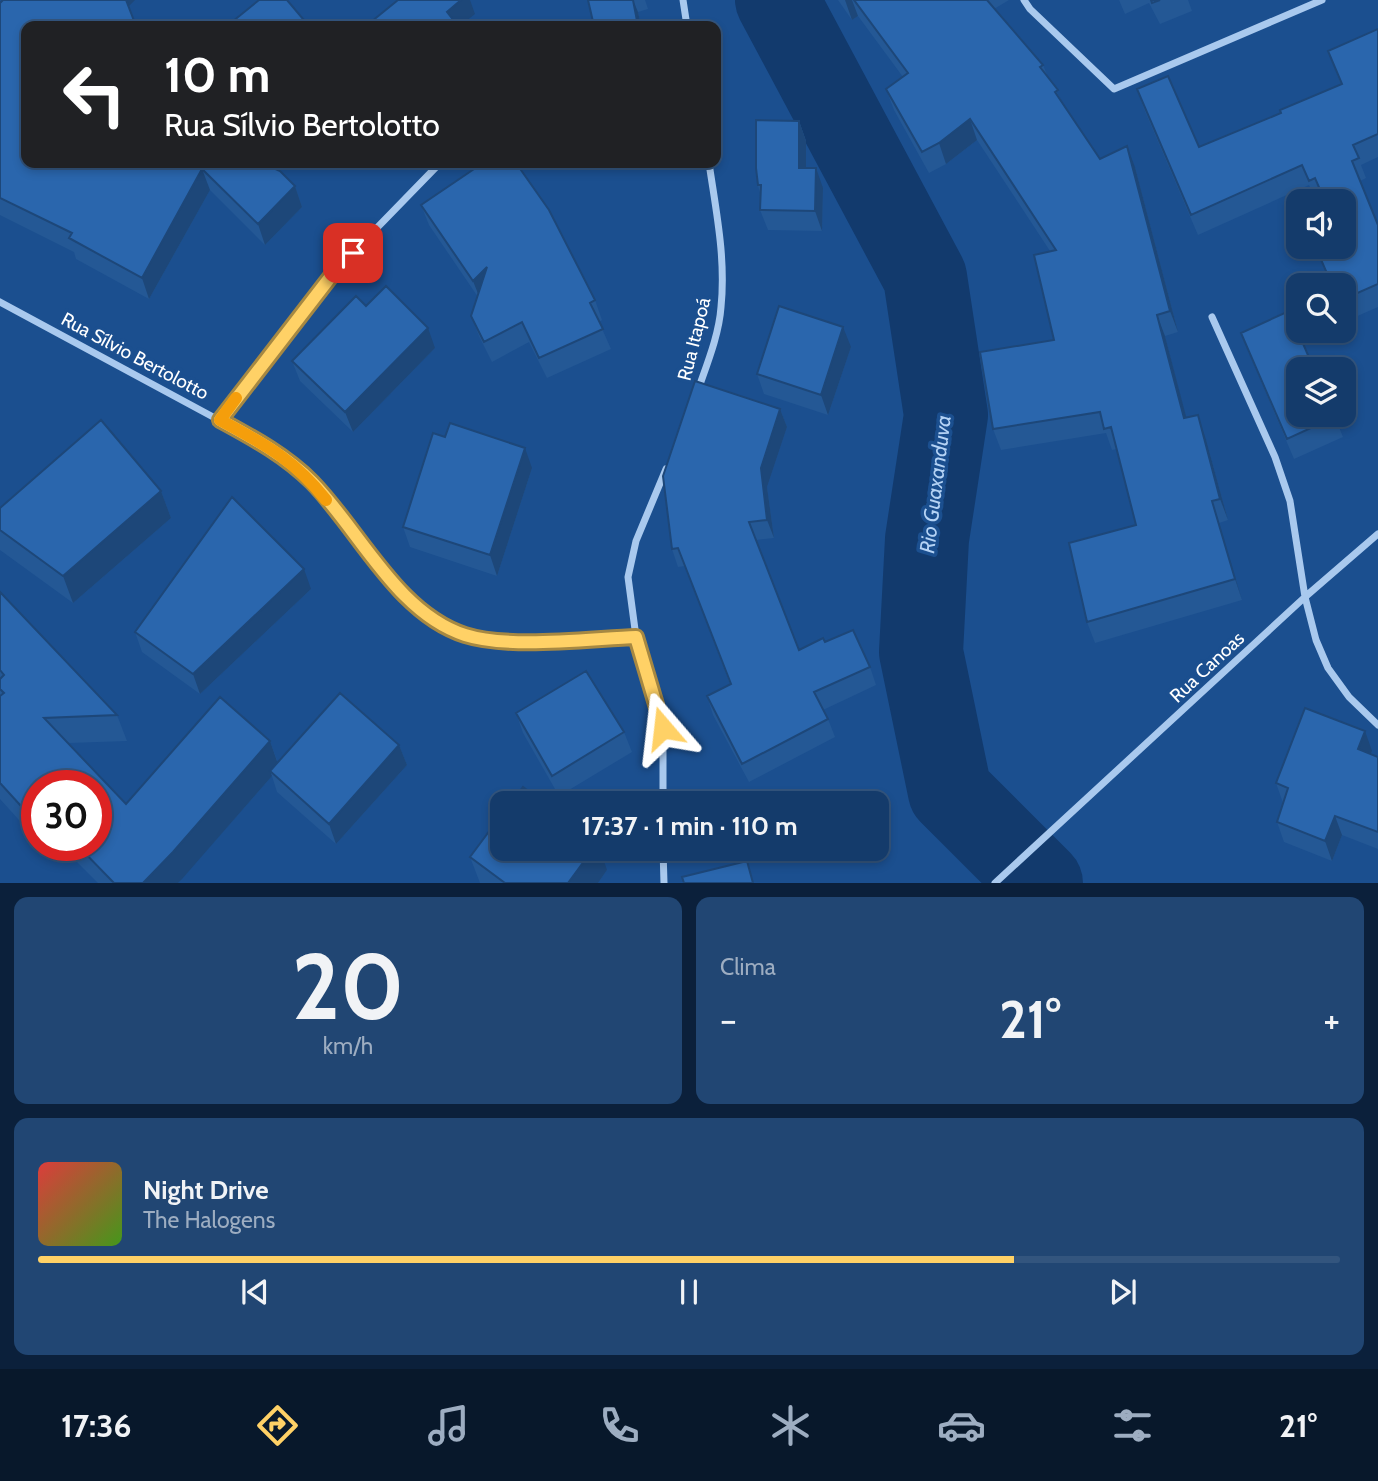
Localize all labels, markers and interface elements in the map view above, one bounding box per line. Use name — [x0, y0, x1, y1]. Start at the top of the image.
text: 10 m — [164, 45, 270, 104]
icon: left — [49, 49, 140, 140]
text: Rua Sílvio Bertolotto — [164, 105, 440, 144]
map controls — [1286, 189, 1356, 427]
button: sound — [1286, 189, 1356, 259]
pin — [323, 223, 383, 283]
icon: arrive — [334, 234, 372, 272]
button: search — [1286, 273, 1356, 343]
street label: Rua Itapoá — [673, 295, 715, 383]
street label: Rua Sílvio Bertolotto — [57, 307, 213, 405]
button: layers — [1286, 357, 1356, 427]
water label: Rio Guaxanduva — [914, 413, 956, 555]
street label: Rua Canoas — [1165, 627, 1249, 707]
position arrow — [626, 691, 700, 765]
speed limit sign: 30 — [21, 770, 112, 861]
text: 17:37 · 1 min · 110 m — [582, 810, 797, 842]
text: 20 — [292, 931, 404, 1042]
text: Clima — [720, 953, 776, 981]
text: 21° — [999, 988, 1061, 1051]
text: − — [720, 996, 737, 1043]
text: + — [1323, 996, 1340, 1043]
text: km/h — [323, 1032, 373, 1060]
text: Night Drive — [143, 1174, 269, 1206]
text: The Halogens — [143, 1206, 275, 1234]
icon: previous — [236, 1273, 274, 1311]
icon: pause — [670, 1273, 708, 1311]
icon: next — [1104, 1273, 1142, 1311]
icon: directions — [253, 1401, 302, 1450]
icon: music — [424, 1401, 473, 1450]
icon: phone — [595, 1401, 644, 1450]
icon: climate — [766, 1401, 815, 1450]
icon: car — [937, 1401, 986, 1450]
icon: filters — [1108, 1401, 1157, 1450]
text: 17:36 — [61, 1406, 131, 1445]
text: 21° — [1279, 1406, 1317, 1445]

